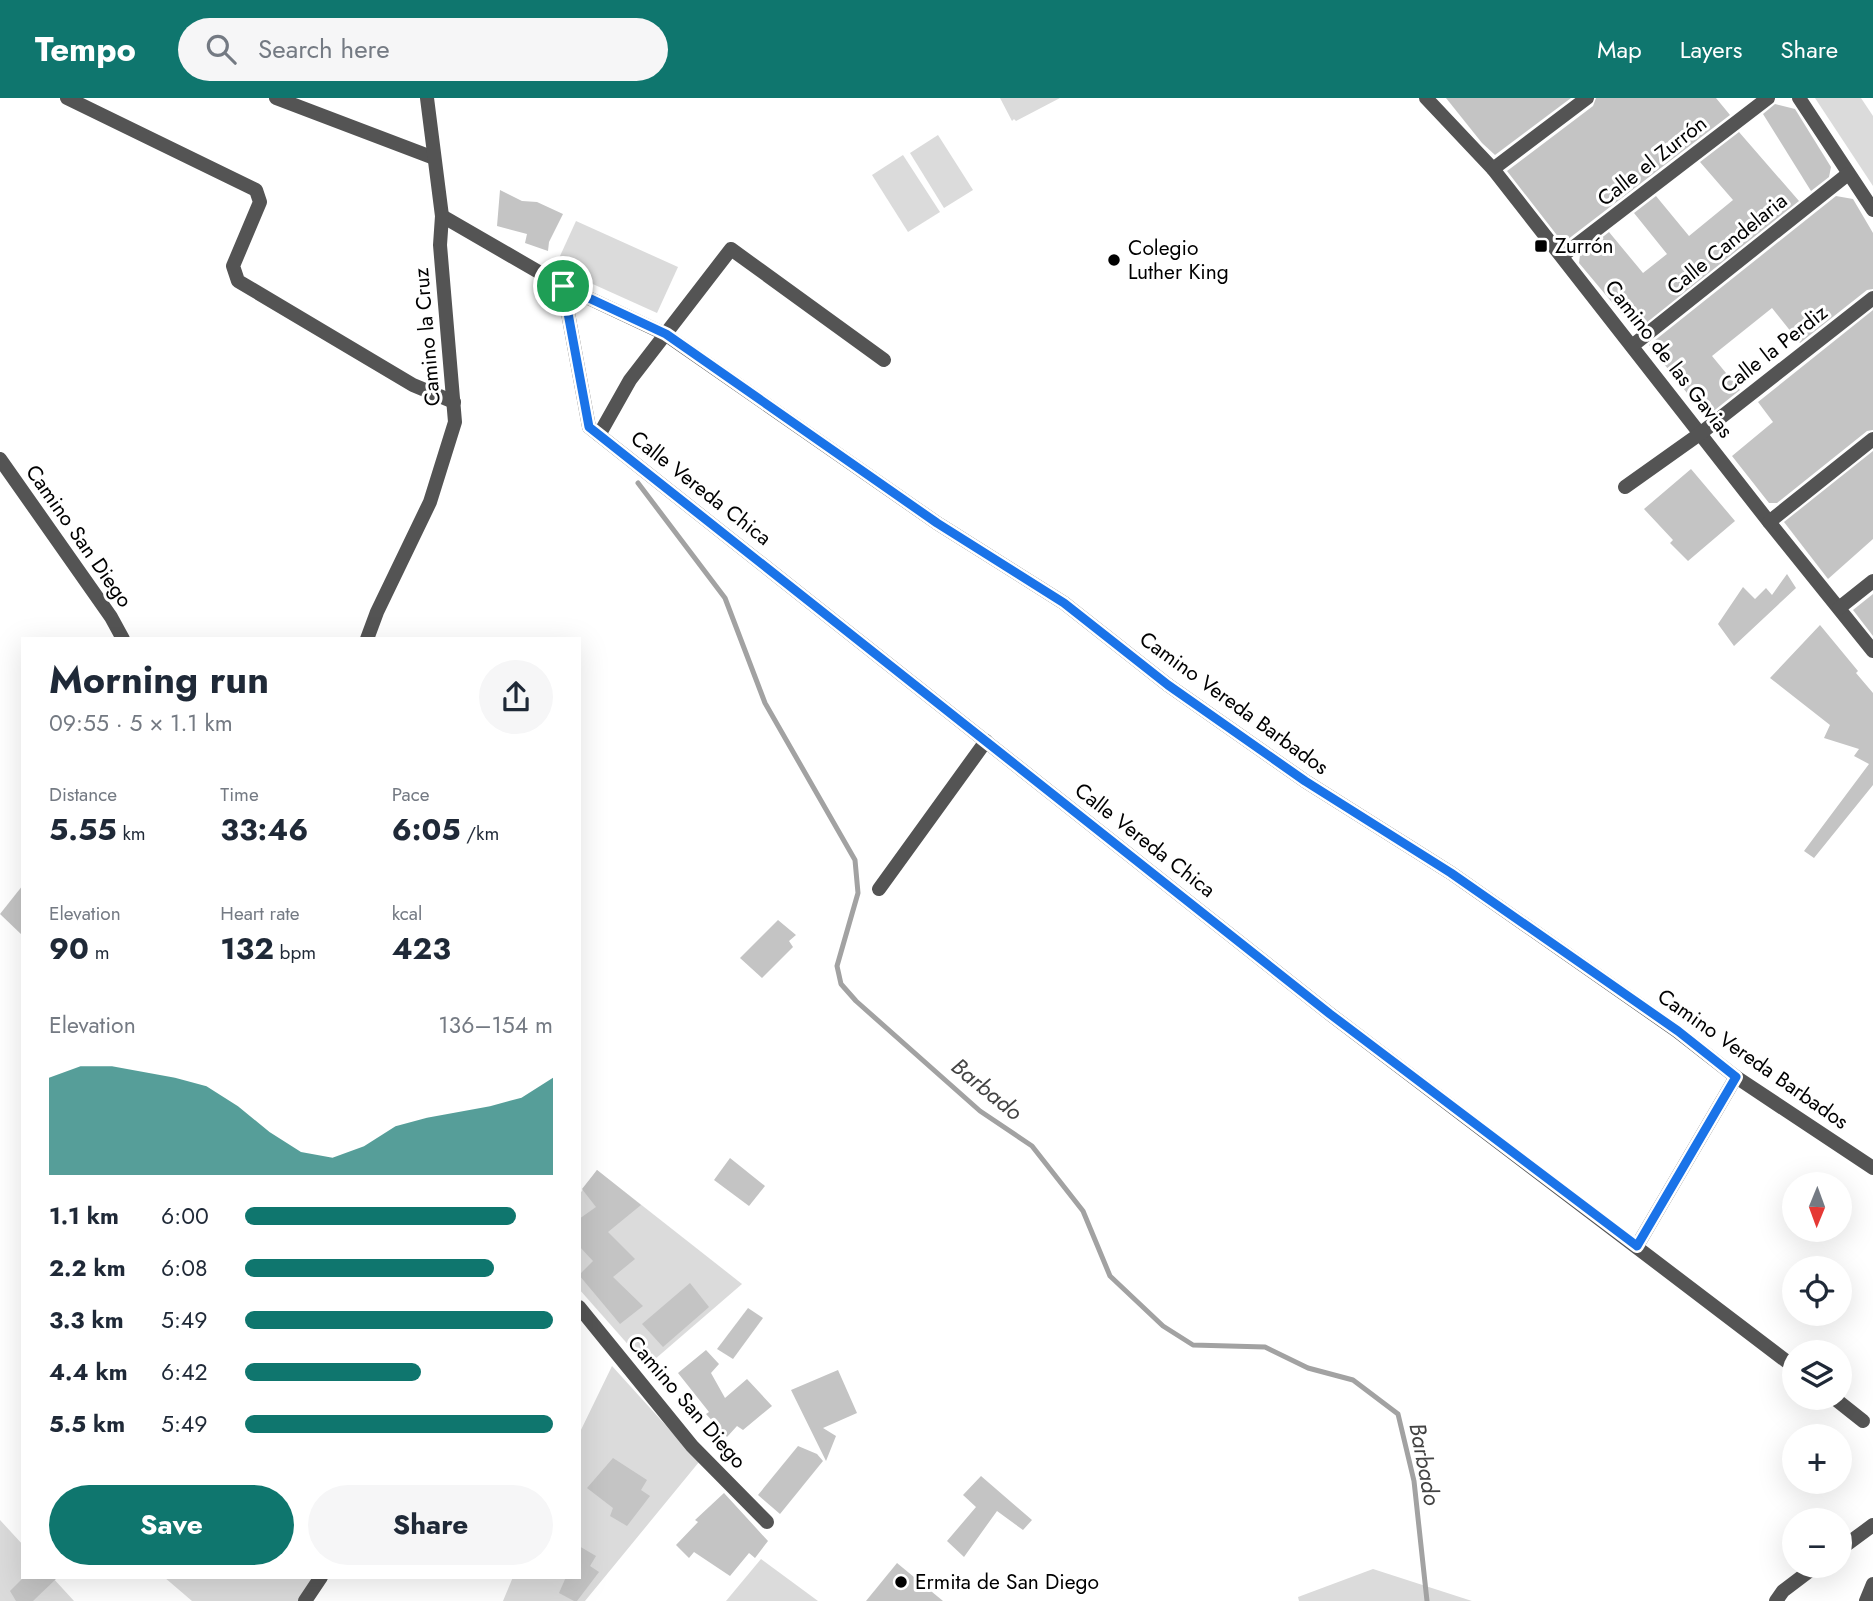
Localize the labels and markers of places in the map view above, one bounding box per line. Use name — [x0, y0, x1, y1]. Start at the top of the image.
place label: Zurrón — [1555, 231, 1613, 261]
place label: Colegio Luther King — [1128, 233, 1229, 287]
marker: Zurrón — [1533, 238, 1549, 254]
marker: Colegio Luther King — [1106, 252, 1122, 268]
pin — [533, 256, 593, 316]
place label: Ermita de San Diego — [915, 1567, 1099, 1597]
marker: Ermita de San Diego — [893, 1574, 909, 1590]

